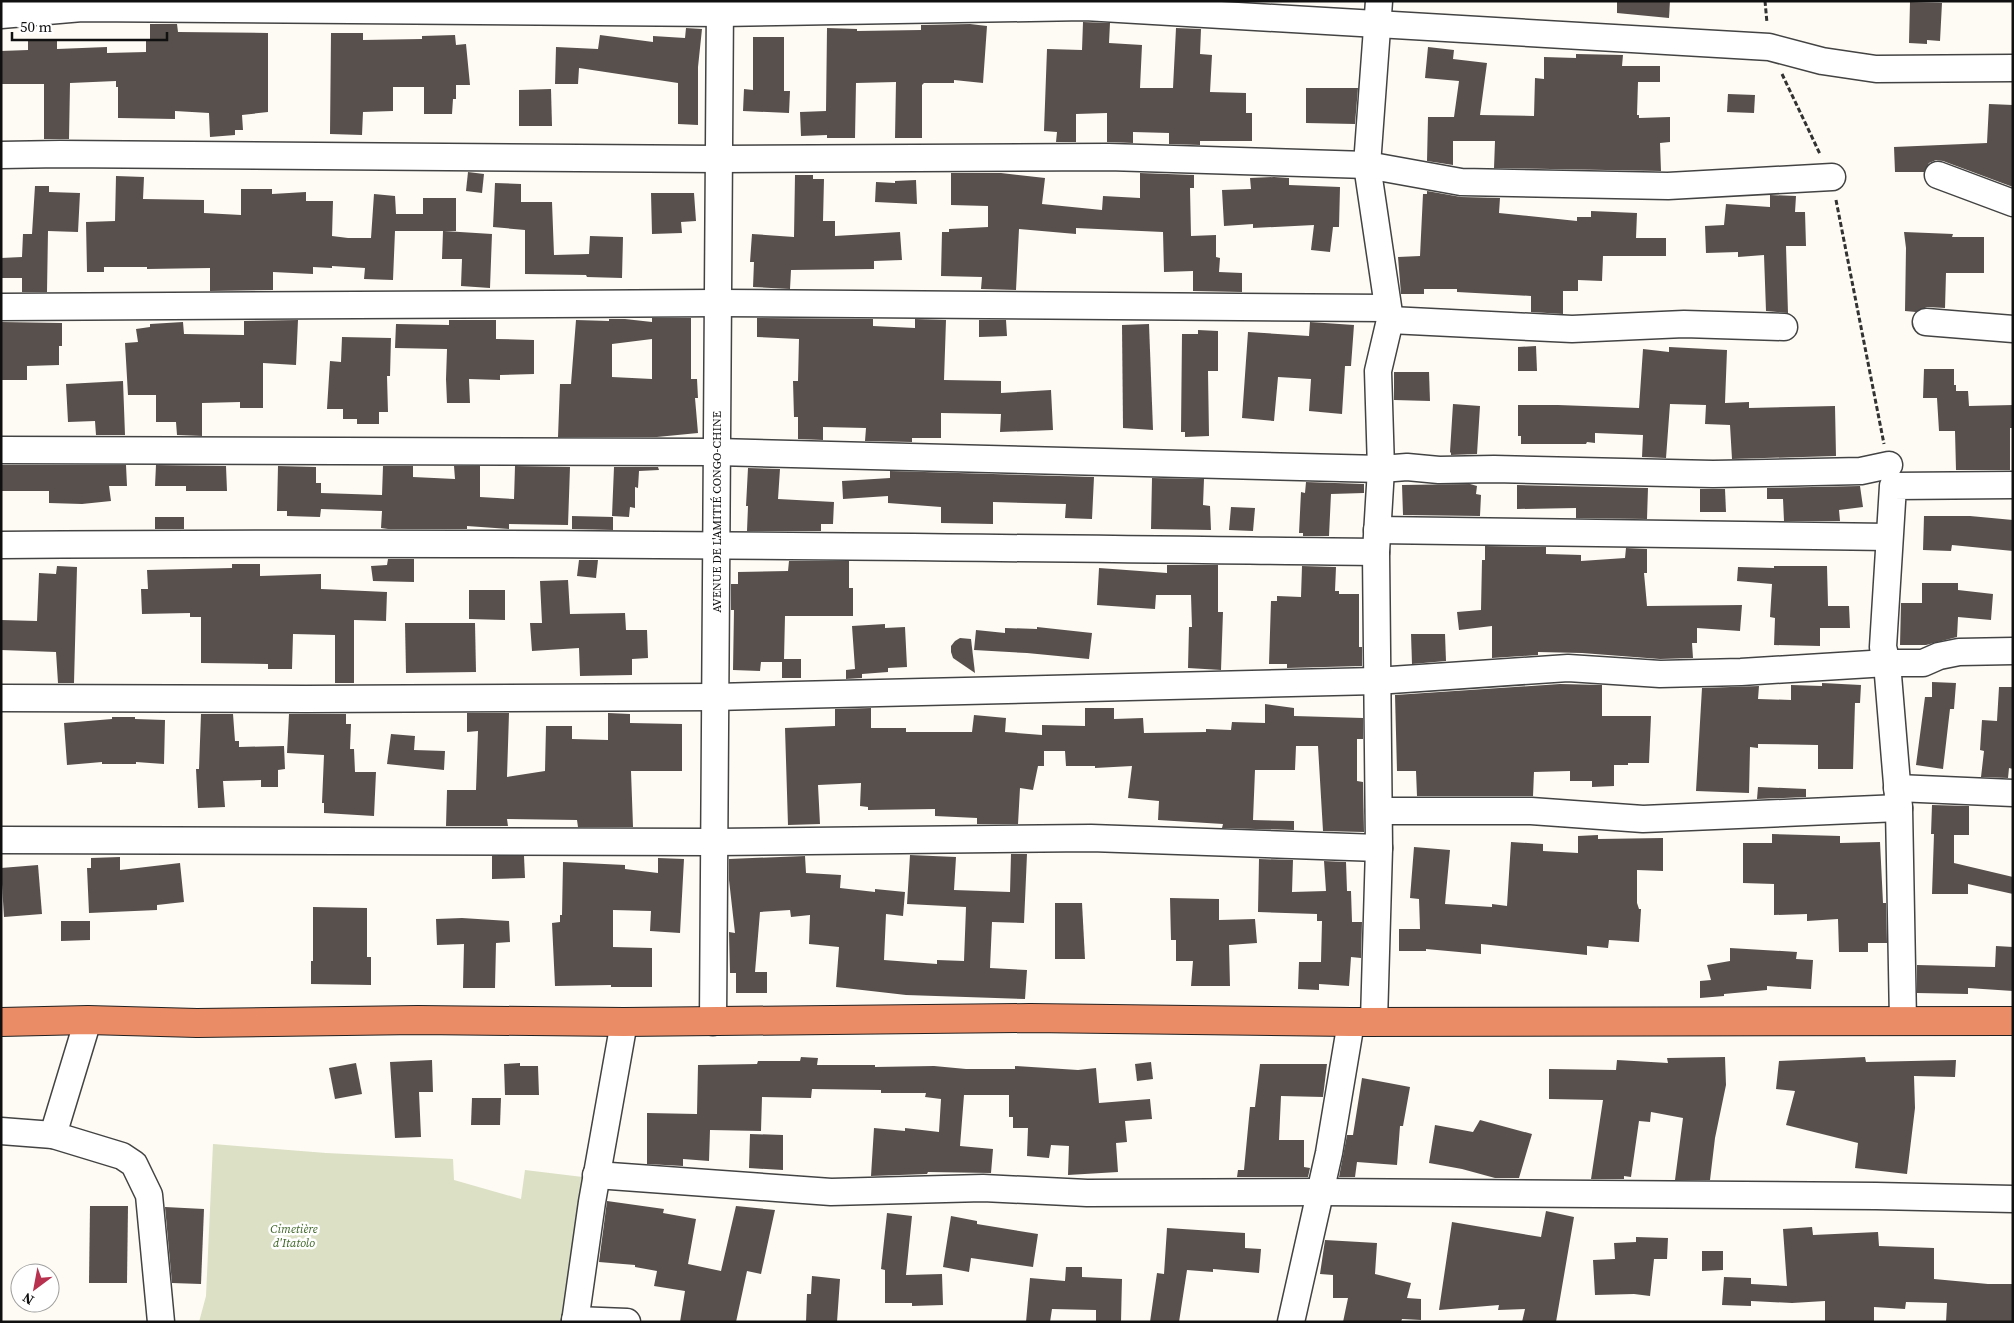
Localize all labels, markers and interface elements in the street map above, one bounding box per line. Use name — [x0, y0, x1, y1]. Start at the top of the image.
scale bar — [12, 10, 168, 42]
text: 50 m — [20, 16, 52, 37]
street label: AVENUE DE L'AMITIÉ CONGO-CHINE — [709, 411, 725, 613]
park label: Cimetière d'Itatolo — [270, 1221, 318, 1251]
north arrow — [10, 1263, 60, 1313]
text: N — [18, 1288, 38, 1310]

